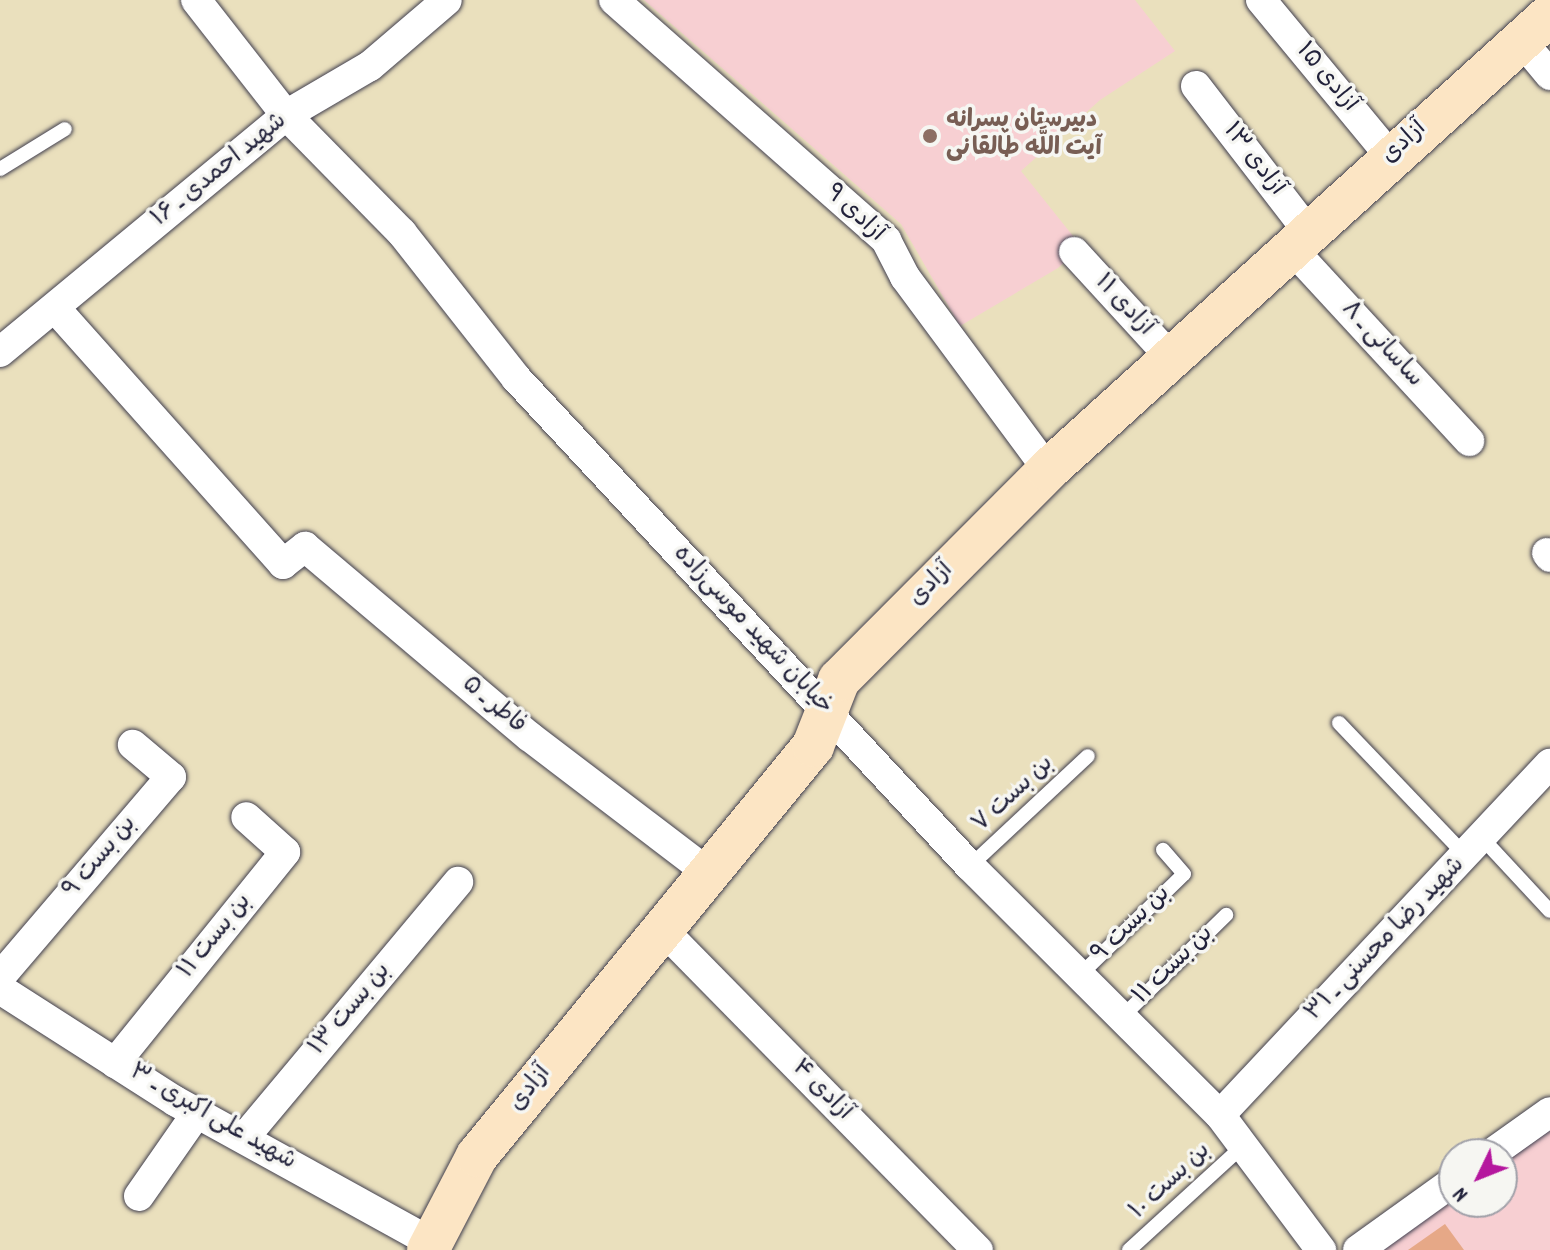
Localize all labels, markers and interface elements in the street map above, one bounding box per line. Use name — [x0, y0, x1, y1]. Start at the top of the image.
street label: آزادی ۱۵ — [1289, 37, 1363, 119]
street label: شهید احمدی ـ ۱۶ — [147, 108, 293, 234]
place label: دبیرستان پسرانه آیت اللَّه طالقانی — [946, 108, 1102, 164]
street label: آزادی — [1377, 115, 1433, 171]
street label: آزادی ۱۳ — [1216, 118, 1290, 202]
marker: دبیرستان پسرانه آیت اللَّه طالقانی — [921, 127, 939, 145]
street label: آزادی ۹ — [818, 179, 890, 249]
street label: آزادی ۱۱ — [1087, 269, 1159, 343]
street label: ساسانی ـ ۸ — [1334, 296, 1428, 394]
street label: خیابان شهید موسی‌زاده — [666, 540, 838, 722]
street label: آزادی — [904, 557, 960, 613]
street label: فاطر ـ ۵ — [455, 671, 531, 741]
street label: بن بست ۷ — [967, 750, 1061, 840]
street label: بن بست ۹ — [58, 811, 144, 905]
street label: شهید رضا محسنی ـ ۳۱ — [1300, 852, 1472, 1028]
street label: بن بست ۹ — [1087, 880, 1177, 970]
street label: بن بست ۱۱ — [173, 889, 259, 985]
street label: بن بست ۱۱ — [1128, 921, 1220, 1011]
street label: بن بست ۱۳ — [304, 958, 398, 1062]
street label: آزادی ۴ — [785, 1055, 857, 1127]
street label: شهید علی اکبری ـ ۳ — [124, 1059, 300, 1177]
street label: آزادی — [504, 1060, 558, 1118]
street label: بن بست ۱۰ — [1125, 1137, 1217, 1227]
north arrow — [1438, 1138, 1518, 1218]
text: N — [1447, 1179, 1477, 1208]

